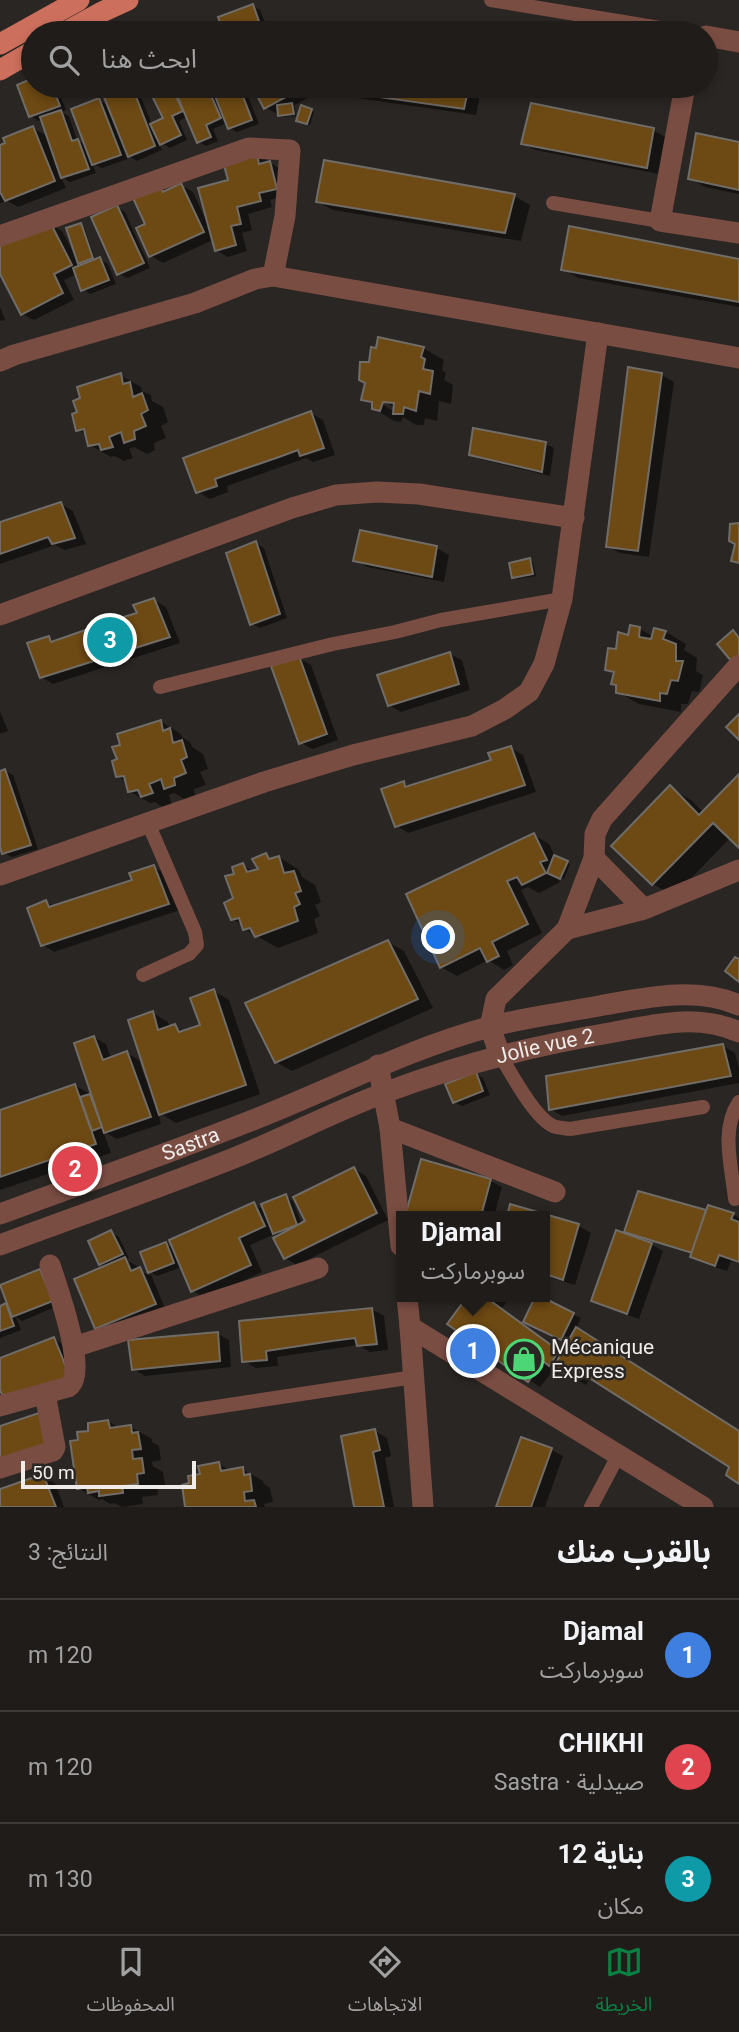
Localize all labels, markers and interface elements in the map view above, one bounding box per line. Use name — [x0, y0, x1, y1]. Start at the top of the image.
search box — [21, 21, 718, 98]
icon: search — [45, 41, 83, 79]
text: ابحث هنا — [101, 44, 197, 74]
pin: 3 — [87, 614, 133, 666]
your location — [421, 920, 455, 954]
street label: Jolie vue 2 — [493, 1024, 596, 1069]
street label: Sastra — [158, 1122, 223, 1166]
pin: 2 — [52, 1143, 98, 1195]
popup — [396, 1211, 550, 1302]
text: Djamal — [421, 1217, 502, 1247]
text: سوبرماركت — [421, 1258, 525, 1285]
pin: 1 — [450, 1325, 496, 1377]
place label: Mécanique Express — [551, 1335, 654, 1383]
shop icon: Mécanique Express — [503, 1338, 545, 1380]
scale bar — [21, 1458, 196, 1490]
text: 50 m — [32, 1461, 75, 1484]
text: بالقرب منك — [557, 1534, 711, 1569]
text: النتائج: 3 — [28, 1539, 108, 1566]
text: Djamal — [563, 1616, 644, 1646]
text: 120 m — [28, 1642, 93, 1669]
text: 1 — [681, 1642, 695, 1669]
text: سوبرماركت — [540, 1657, 644, 1684]
text: CHIKHI — [559, 1728, 644, 1758]
text: 120 m — [28, 1754, 93, 1781]
text: 2 — [681, 1754, 695, 1781]
text: صيدلية · Sastra — [494, 1769, 644, 1796]
text: بناية 12 — [557, 1839, 644, 1869]
text: 130 m — [28, 1866, 93, 1893]
text: 3 — [681, 1866, 695, 1893]
text: مكان — [598, 1893, 644, 1920]
tab: المحفوظات — [87, 1943, 175, 2025]
tab: الاتجاهات — [348, 1943, 422, 2025]
tab: الخريطة — [595, 1943, 652, 2025]

